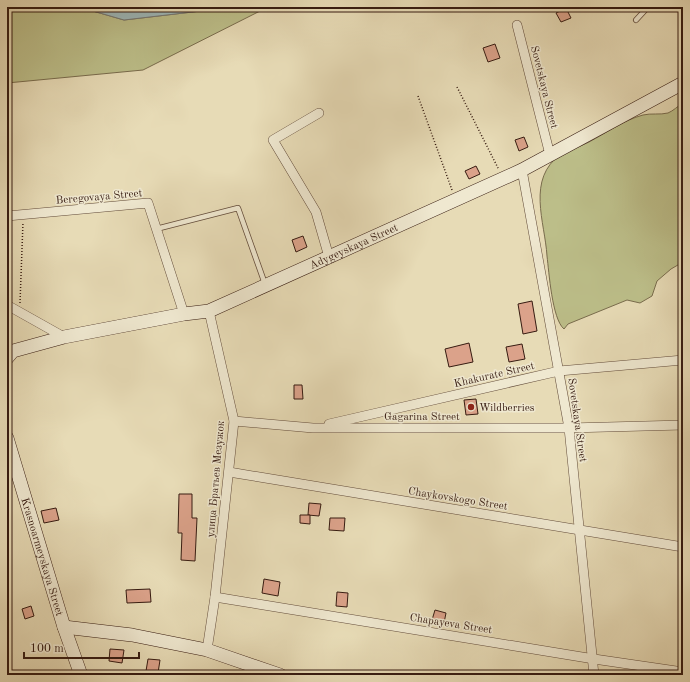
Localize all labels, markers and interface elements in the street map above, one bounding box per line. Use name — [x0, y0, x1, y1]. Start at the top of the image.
street label: Sovetskaya Street — [528, 45, 559, 130]
street label: Beregovaya Street — [55, 188, 143, 207]
street label: Adygeyskaya Street — [308, 222, 400, 272]
street label: Khakurate Street — [453, 361, 536, 390]
street label: Sovetskaya Street — [565, 377, 588, 463]
marker: Wildberries — [466, 402, 476, 412]
place label: Wildberries — [479, 403, 535, 414]
street label: Gagarina Street — [384, 412, 460, 423]
street label: улица Братьев Мезужок — [206, 420, 227, 538]
street label: Chaykovskogo Street — [407, 486, 508, 513]
street label: Krasnoarmeyskaya Street — [18, 497, 64, 618]
street label: Chapayeva Street — [409, 613, 493, 636]
scale bar — [24, 634, 139, 660]
text: 100 m — [30, 643, 64, 655]

